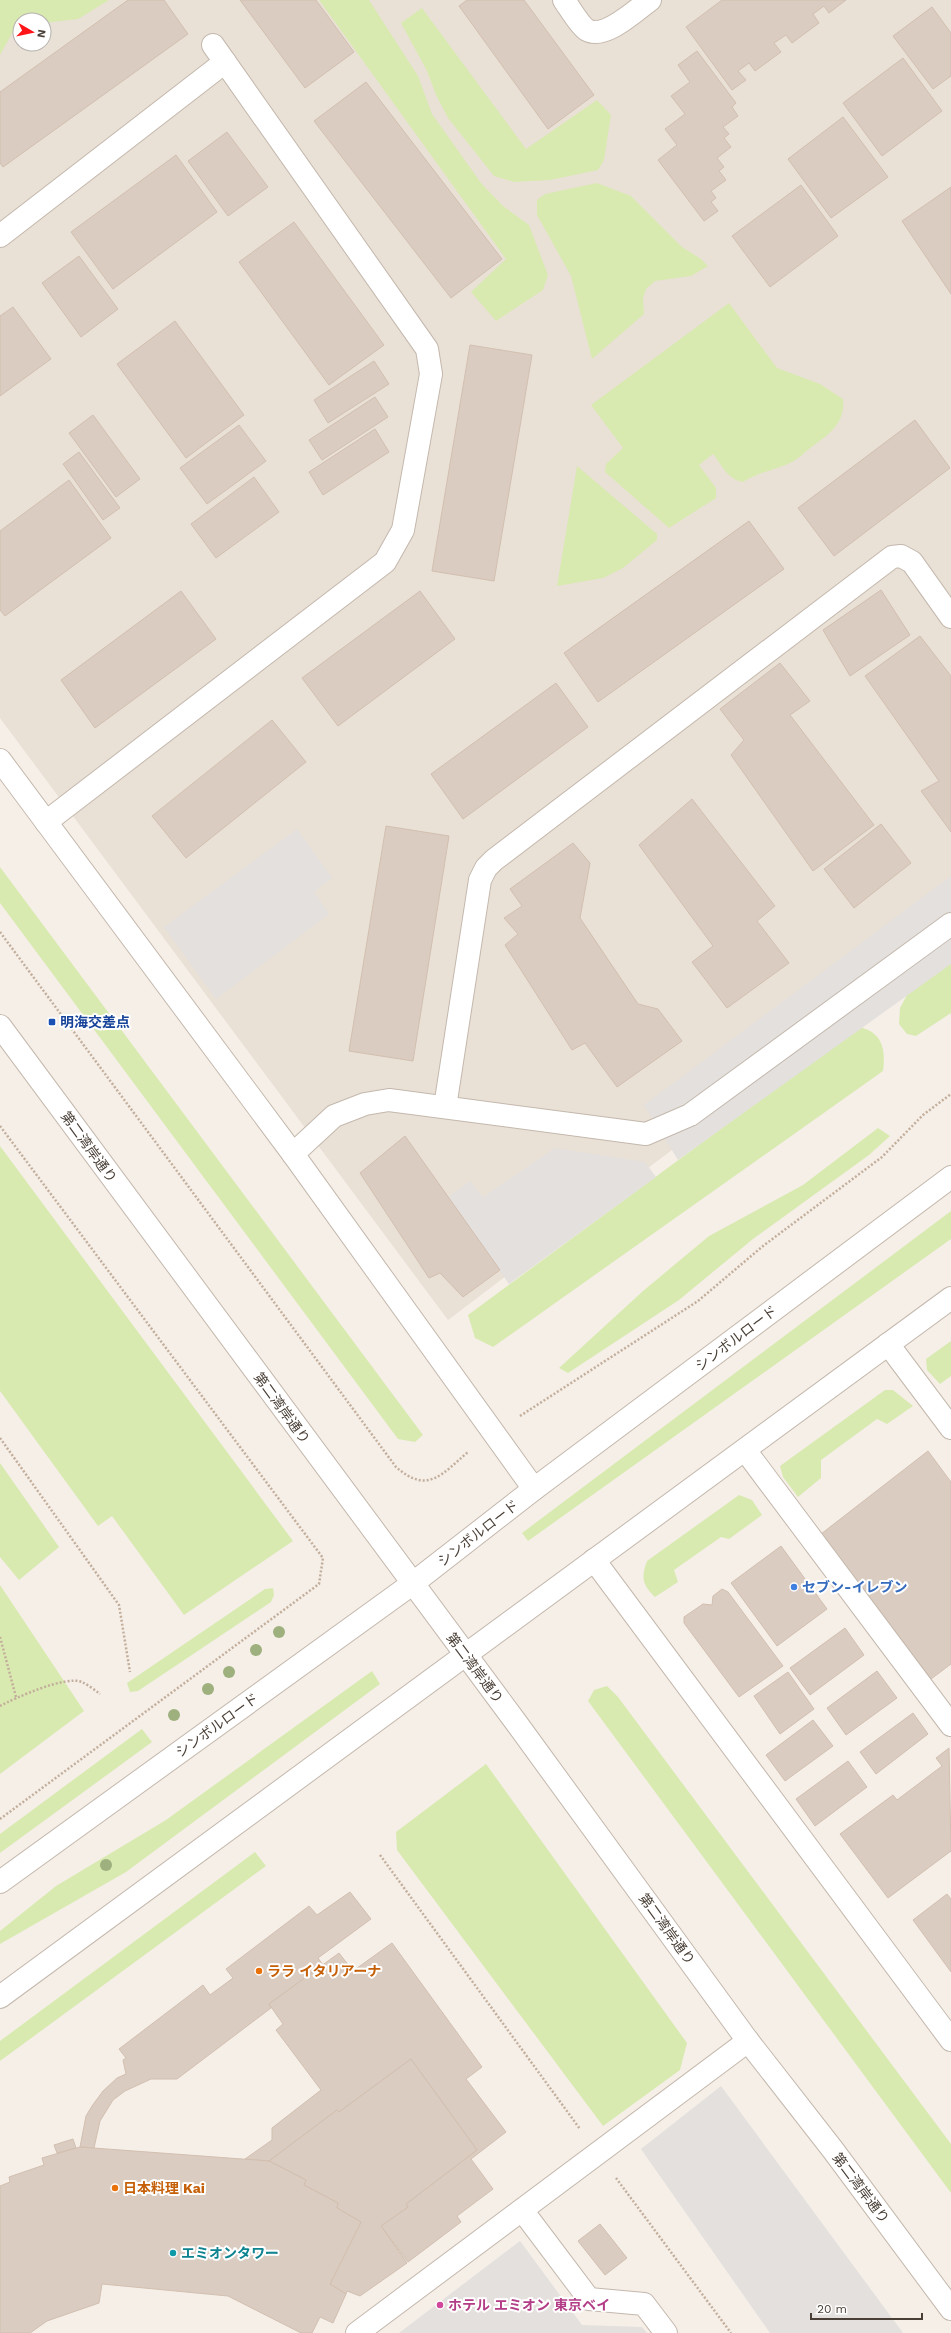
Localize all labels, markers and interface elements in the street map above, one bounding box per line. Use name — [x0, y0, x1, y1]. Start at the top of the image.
north arrow — [12, 12, 52, 52]
text: N — [34, 28, 48, 39]
place label: 明海交差点 — [60, 1014, 130, 1030]
marker: 明海交差点 — [47, 1017, 57, 1027]
street label: 第二湾岸通り — [58, 1108, 120, 1186]
street label: シンボルロード — [692, 1302, 780, 1374]
street label: 第二湾岸通り — [251, 1369, 313, 1447]
street label: シンボルロード — [434, 1497, 522, 1569]
place label: セブン-イレブン — [802, 1579, 907, 1595]
marker: セブン-イレブン — [789, 1582, 799, 1592]
street label: 第二湾岸通り — [443, 1630, 507, 1706]
street label: シンボルロード — [173, 1690, 261, 1760]
street label: 第二湾岸通り — [636, 1890, 698, 1968]
place label: ララ イタリアーナ — [267, 1963, 382, 1979]
marker: ララ イタリアーナ — [254, 1966, 264, 1976]
street label: 第二湾岸通り — [829, 2150, 893, 2226]
place label: 日本料理 Kai — [123, 2180, 205, 2196]
marker: 日本料理 Kai — [110, 2183, 120, 2193]
place label: エミオンタワー — [181, 2245, 279, 2261]
marker: エミオンタワー — [168, 2248, 178, 2258]
scale bar — [811, 2295, 922, 2321]
place label: ホテル エミオン 東京ベイ — [448, 2297, 610, 2313]
marker: ホテル エミオン 東京ベイ — [435, 2300, 445, 2310]
text: 20 m — [817, 2302, 847, 2316]

